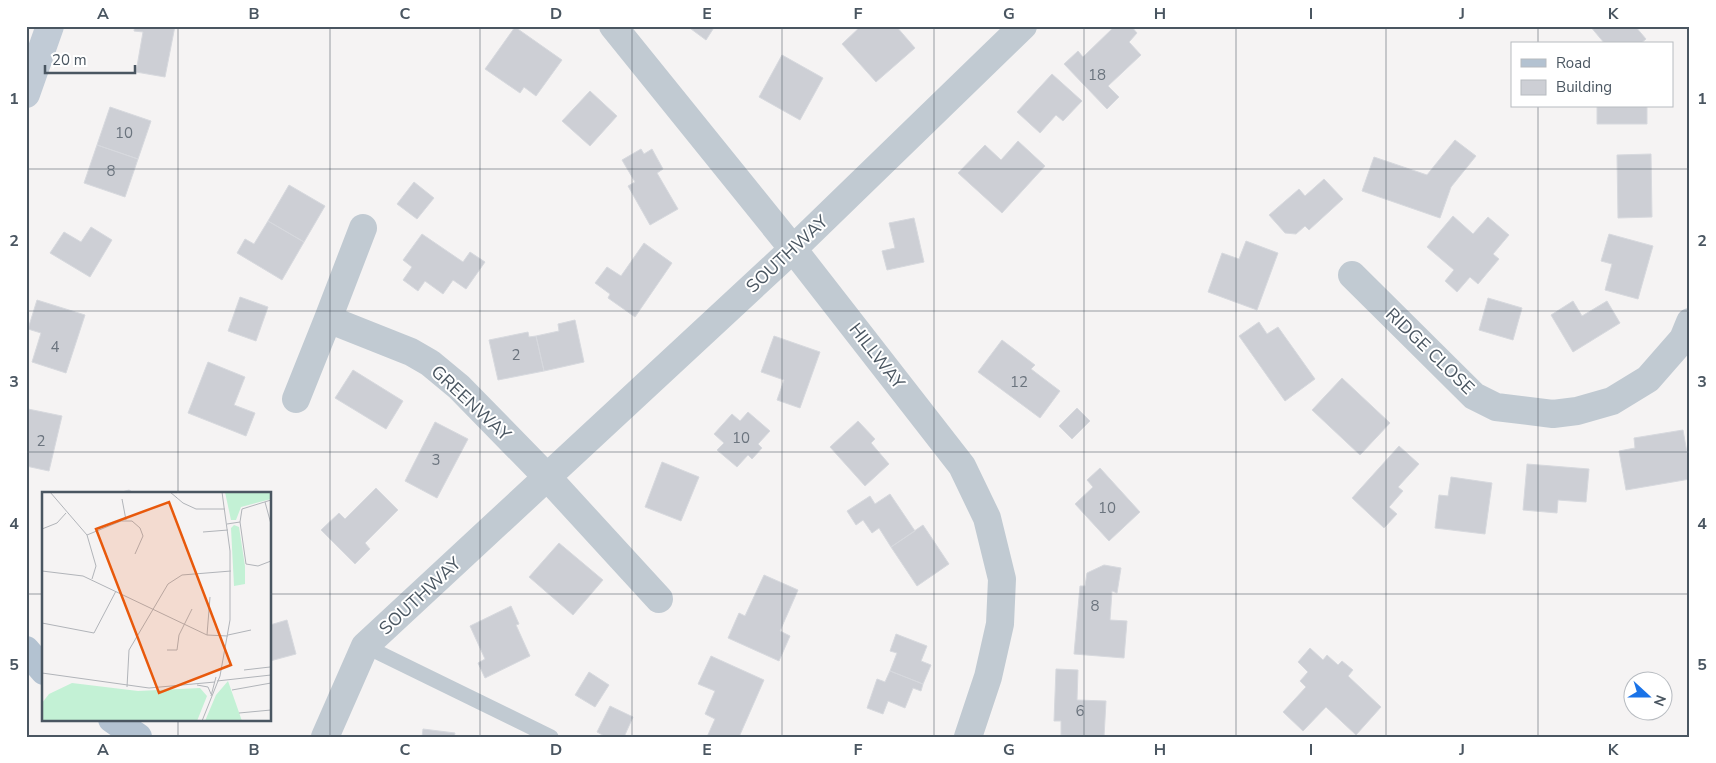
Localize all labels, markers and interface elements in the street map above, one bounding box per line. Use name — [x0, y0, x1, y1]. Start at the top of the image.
text: A — [97, 3, 109, 25]
text: B — [248, 3, 260, 25]
text: C — [400, 3, 411, 25]
text: D — [550, 3, 562, 25]
text: E — [702, 3, 712, 25]
text: F — [854, 3, 863, 25]
text: G — [1003, 3, 1015, 25]
text: H — [1154, 3, 1166, 25]
text: I — [1309, 3, 1313, 25]
text: J — [1458, 3, 1465, 25]
text: K — [1608, 3, 1620, 25]
scale bar — [45, 42, 135, 74]
legend — [1511, 42, 1674, 108]
text: 20 m — [52, 50, 87, 70]
text: Road — [1556, 53, 1591, 73]
house number: 18 — [1088, 65, 1106, 85]
text: Building — [1556, 77, 1612, 97]
text: 1 — [9, 88, 19, 110]
text: 1 — [1697, 88, 1707, 110]
house number: 10 — [115, 123, 133, 143]
house number: 8 — [106, 161, 116, 181]
street label: SOUTHWAY — [741, 210, 833, 298]
text: 2 — [9, 230, 19, 252]
text: 2 — [1697, 230, 1707, 252]
street label: RIDGE CLOSE — [1380, 302, 1480, 400]
street label: HILLWAY — [844, 318, 911, 394]
house number: 4 — [50, 337, 60, 357]
house number: 2 — [511, 345, 521, 365]
street label: GREENWAY — [426, 360, 516, 446]
text: 3 — [9, 371, 19, 393]
text: 3 — [1697, 371, 1707, 393]
house number: 12 — [1010, 372, 1028, 392]
house number: 10 — [732, 428, 750, 448]
house number: 2 — [36, 431, 46, 451]
house number: 3 — [431, 450, 441, 470]
inset map — [42, 492, 271, 720]
house number: 10 — [1098, 498, 1116, 518]
text: 4 — [9, 513, 19, 535]
text: 4 — [1697, 513, 1707, 535]
street label: SOUTHWAY — [374, 552, 466, 640]
house number: 8 — [1090, 596, 1100, 616]
text: 5 — [9, 654, 19, 676]
text: 5 — [1697, 654, 1707, 676]
north arrow — [1624, 670, 1674, 720]
text: N — [1649, 692, 1670, 709]
house number: 6 — [1075, 701, 1085, 721]
text: A — [97, 739, 109, 761]
text: B — [248, 739, 260, 761]
text: C — [400, 739, 411, 761]
text: D — [550, 739, 562, 761]
text: E — [702, 739, 712, 761]
text: F — [854, 739, 863, 761]
text: G — [1003, 739, 1015, 761]
text: H — [1154, 739, 1166, 761]
text: I — [1309, 739, 1313, 761]
text: J — [1458, 739, 1465, 761]
text: K — [1608, 739, 1620, 761]

